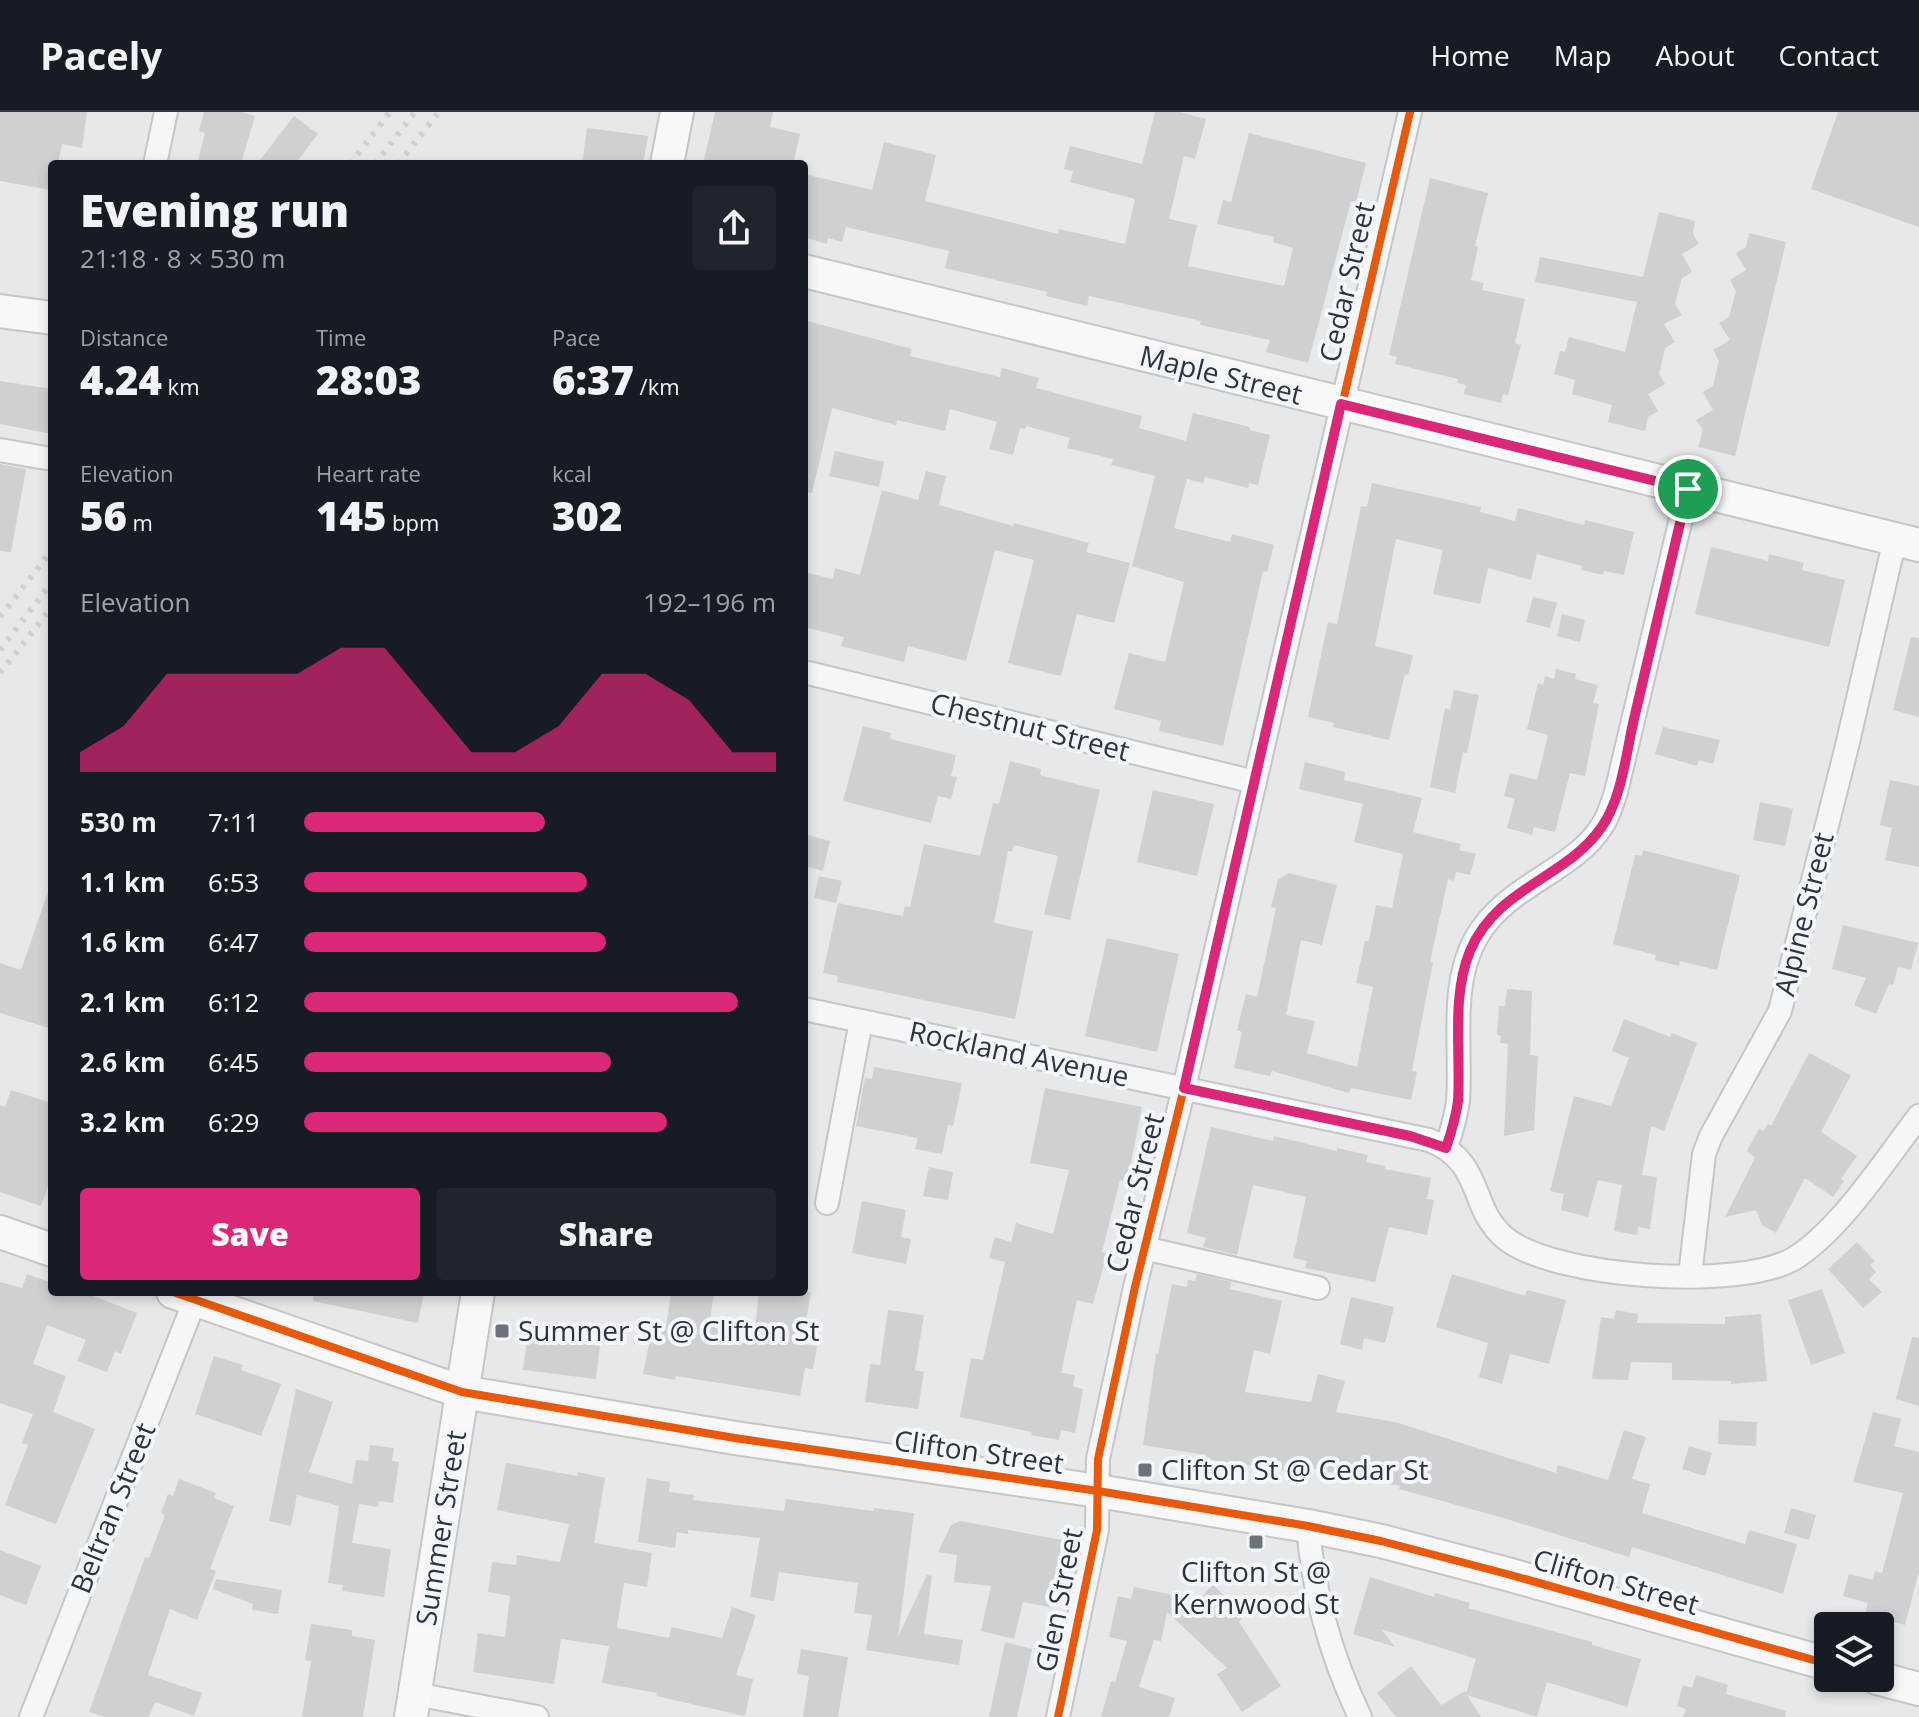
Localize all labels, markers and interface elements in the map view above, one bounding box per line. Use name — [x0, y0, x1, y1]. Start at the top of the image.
text: Pacely — [40, 29, 162, 81]
text: Home — [1431, 36, 1510, 74]
text: Map — [1554, 36, 1612, 74]
text: About — [1656, 36, 1734, 74]
text: Contact — [1778, 36, 1879, 74]
text: Evening run — [80, 180, 349, 240]
button: share — [692, 186, 776, 270]
street label: Cedar Street — [1309, 198, 1383, 365]
text: 21:18 · 8 × 530 m — [80, 240, 285, 276]
text: Distance — [80, 322, 168, 352]
text: Time — [316, 322, 366, 352]
text: Pace — [552, 322, 600, 352]
street label: Maple Street — [1136, 335, 1306, 413]
text: 4.24 — [80, 352, 162, 407]
text: 28:03 — [316, 352, 421, 407]
text: 6:37 — [552, 352, 634, 407]
text: km — [162, 371, 200, 401]
text: /km — [634, 371, 680, 401]
pin — [1654, 455, 1722, 523]
text: Elevation — [80, 458, 173, 488]
text: Heart rate — [316, 458, 421, 488]
text: kcal — [552, 458, 592, 488]
icon: arrive — [1666, 467, 1710, 511]
text: 56 — [80, 488, 127, 543]
text: 145 — [316, 488, 386, 543]
text: 302 — [552, 488, 622, 543]
text: m — [127, 507, 153, 537]
text: bpm — [386, 507, 439, 537]
text: Elevation — [80, 584, 190, 620]
text: 192–196 m — [643, 584, 776, 620]
street label: Chestnut Street — [927, 683, 1134, 769]
text: 530 m — [80, 804, 157, 840]
text: 7:11 — [208, 804, 259, 840]
street label: Alpine Street — [1764, 828, 1842, 1000]
text: 1.1 km — [80, 864, 166, 900]
text: 6:53 — [208, 864, 259, 900]
text: 1.6 km — [80, 924, 166, 960]
text: 6:47 — [208, 924, 259, 960]
text: 2.1 km — [80, 984, 166, 1020]
text: 6:12 — [208, 984, 259, 1020]
street label: Rockland Avenue — [906, 1011, 1133, 1095]
text: 2.6 km — [80, 1044, 166, 1080]
text: 6:45 — [208, 1044, 259, 1080]
text: 3.2 km — [80, 1104, 166, 1140]
text: 6:29 — [208, 1104, 259, 1140]
street label: Cedar Street — [1096, 1109, 1172, 1276]
button: Save — [80, 1188, 420, 1280]
button: Share — [436, 1188, 776, 1280]
place label: Summer St @ Clifton St — [518, 1311, 820, 1349]
marker: Summer St @ Clifton St — [493, 1322, 511, 1340]
street label: Beltran Street — [61, 1417, 164, 1598]
street label: Clifton Street — [892, 1420, 1066, 1482]
street label: Summer Street — [406, 1428, 474, 1628]
place label: Clifton St @ Cedar St — [1161, 1450, 1429, 1488]
marker: Clifton St @ Cedar St — [1136, 1461, 1154, 1479]
street label: Glen Street — [1025, 1525, 1091, 1675]
marker: Clifton St @ Kernwood St — [1247, 1533, 1265, 1551]
street label: Clifton Street — [1529, 1539, 1704, 1623]
place label: Clifton St @ Kernwood St — [1173, 1552, 1339, 1622]
map controls — [1814, 1612, 1894, 1692]
button: layers — [1814, 1612, 1894, 1692]

